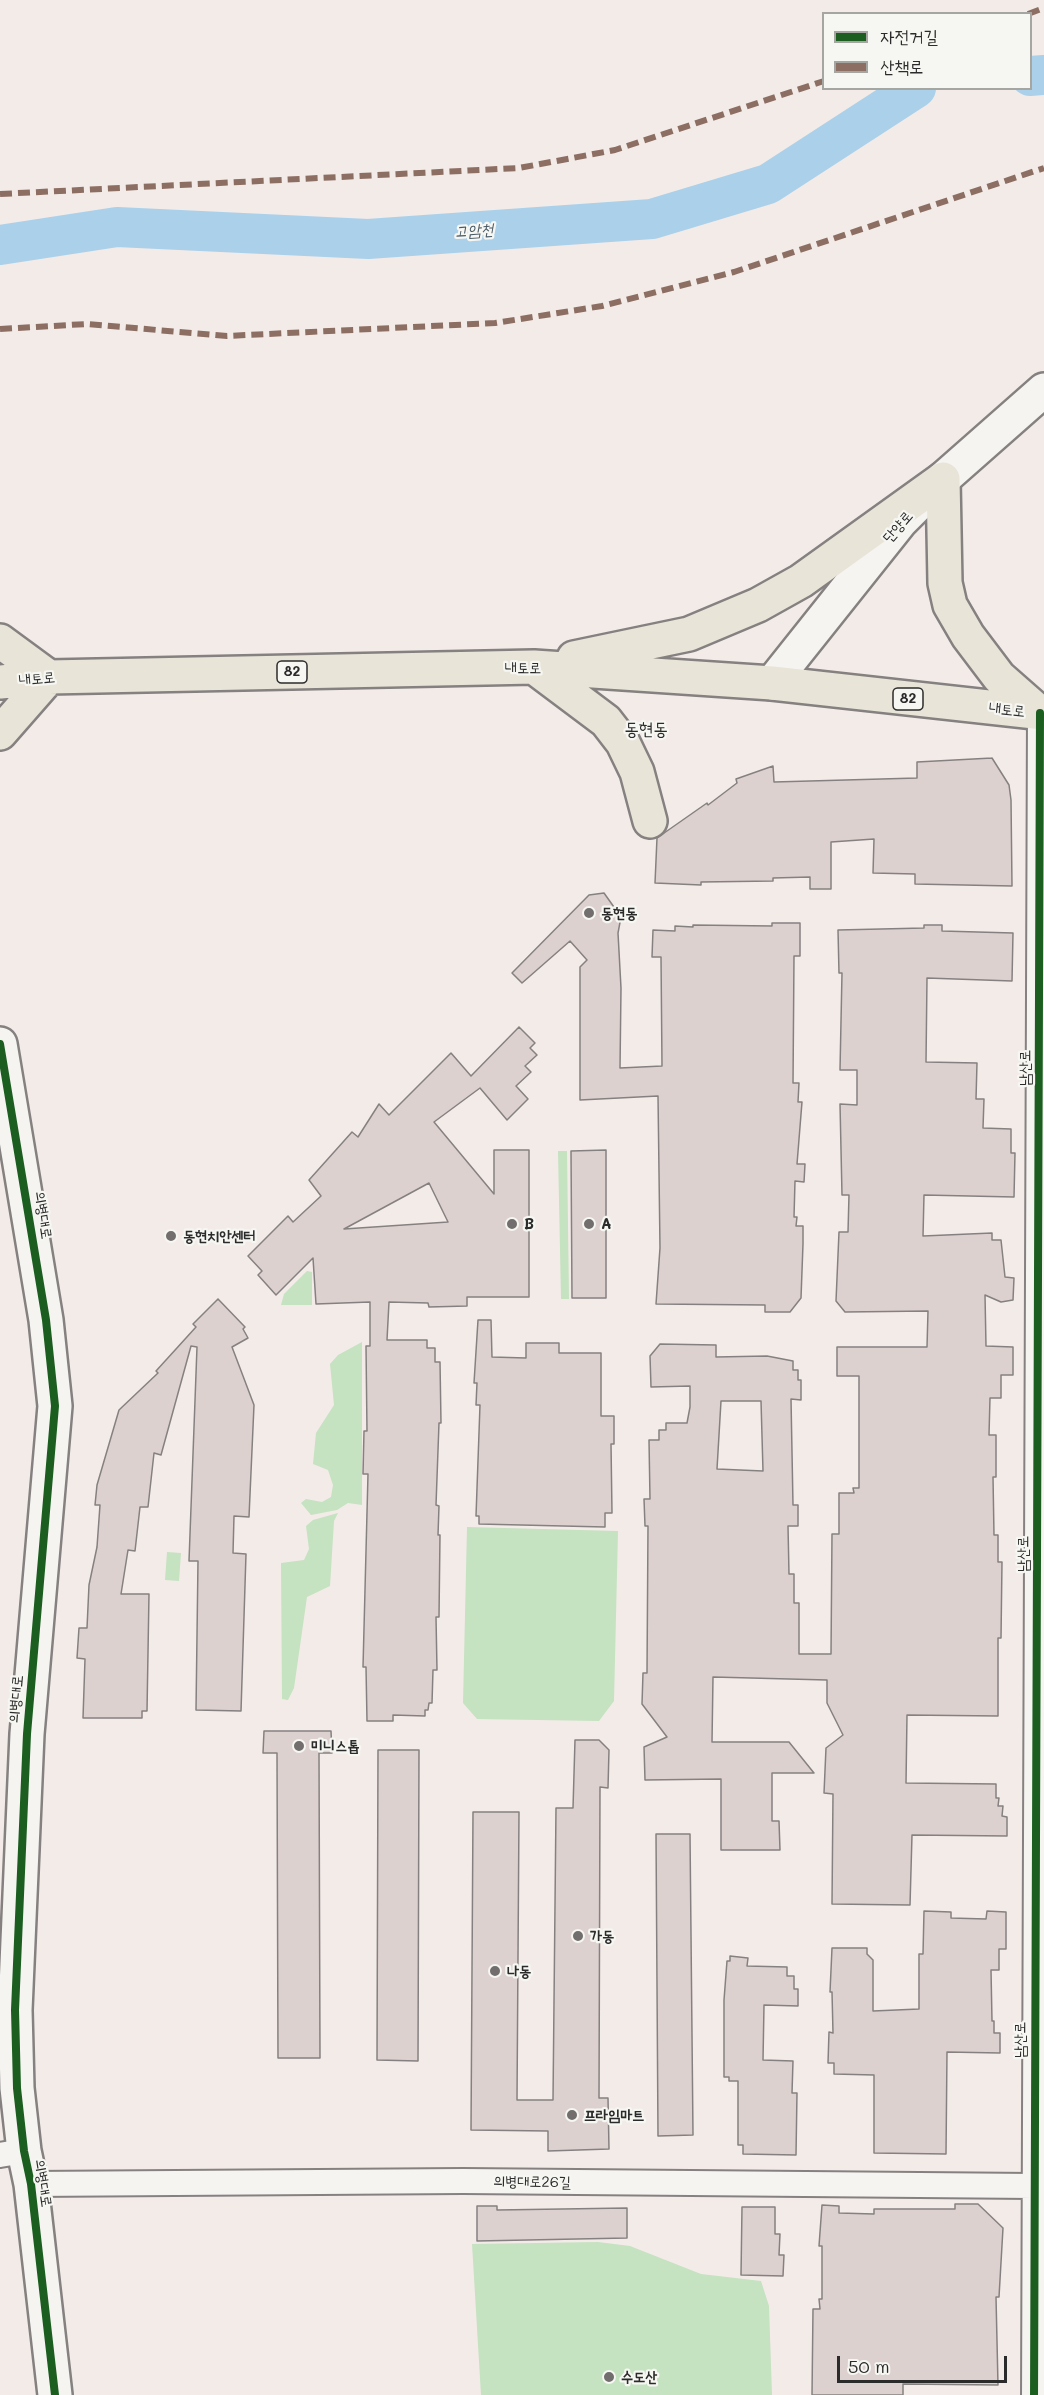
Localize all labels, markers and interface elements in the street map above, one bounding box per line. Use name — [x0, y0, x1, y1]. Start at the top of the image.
legend — [822, 12, 1032, 90]
text: 자전거길 — [880, 24, 938, 48]
text: 산책로 — [880, 54, 923, 78]
water label: 고암천 — [454, 220, 494, 242]
street label: 단양로 — [879, 507, 917, 547]
street label: 내토로 — [505, 659, 541, 677]
road number: 82 — [277, 661, 307, 683]
street label: 내토로 — [18, 668, 56, 690]
road number: 82 — [893, 688, 923, 710]
street label: 내토로 — [988, 699, 1026, 721]
district label: 동현동 — [624, 718, 668, 740]
place label: 동현동 — [601, 904, 637, 922]
marker: 동현동 — [582, 906, 596, 920]
street label: 남산로 — [1016, 1050, 1034, 1086]
street label: 의병대로 — [30, 1190, 56, 1240]
place label: B — [524, 1215, 534, 1233]
place label: A — [601, 1215, 611, 1233]
marker: B — [505, 1217, 519, 1231]
marker: A — [582, 1217, 596, 1231]
place label: 동현치안센터 — [183, 1227, 255, 1245]
marker: 동현치안센터 — [164, 1229, 178, 1243]
street label: 남산로 — [1014, 1536, 1032, 1572]
street label: 의병대로 — [5, 1674, 27, 1724]
place label: 미니스톱 — [311, 1737, 359, 1755]
marker: 미니스톱 — [292, 1739, 306, 1753]
place label: 가동 — [590, 1927, 614, 1945]
marker: 가동 — [571, 1929, 585, 1943]
place label: 나동 — [507, 1962, 531, 1980]
marker: 나동 — [488, 1964, 502, 1978]
street label: 남산로 — [1011, 2022, 1029, 2058]
place label: 프라임마트 — [584, 2106, 644, 2124]
marker: 프라임마트 — [565, 2108, 579, 2122]
street label: 의병대로 — [30, 2158, 56, 2208]
street label: 의병대로26길 — [493, 2172, 571, 2192]
scale bar — [840, 2344, 1010, 2382]
text: 50 m — [848, 2354, 890, 2378]
place label: 수도산 — [621, 2368, 657, 2386]
marker: 수도산 — [602, 2370, 616, 2384]

